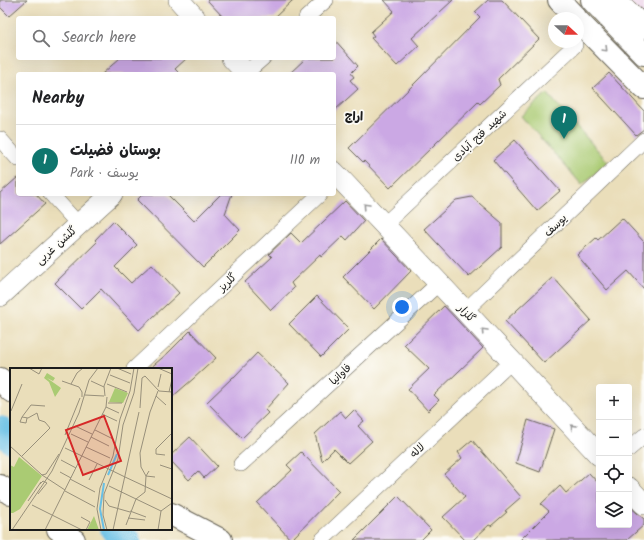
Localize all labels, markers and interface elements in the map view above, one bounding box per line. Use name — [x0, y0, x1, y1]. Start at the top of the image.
north arrow — [548, 12, 584, 48]
search box — [16, 16, 336, 60]
text: Search here — [62, 26, 136, 50]
icon: search — [30, 27, 52, 49]
one-way arrow — [600, 44, 608, 52]
text: Nearby — [32, 85, 84, 112]
street label: شهید فتح آبادی — [448, 105, 511, 166]
pin: 1 — [551, 106, 577, 139]
district label: اراج — [345, 107, 363, 126]
text: بوستان فضیلت — [70, 139, 161, 163]
text: 1 — [43, 150, 47, 171]
text: 110 m — [290, 150, 320, 171]
text: Park · یوسف — [70, 163, 139, 184]
one-way arrow — [363, 203, 371, 211]
street label: یوسف — [540, 210, 572, 241]
street label: گلشن غربی — [32, 222, 82, 269]
street label: گلریز — [213, 269, 242, 297]
your location — [392, 297, 412, 317]
street label: گلزار — [452, 300, 480, 327]
one-way arrow — [482, 328, 489, 336]
street label: فاوانیا — [325, 360, 356, 390]
inset map — [10, 368, 172, 530]
map controls — [596, 384, 632, 528]
button: + — [596, 384, 632, 420]
button: − — [596, 420, 632, 456]
one-way arrow — [570, 424, 577, 431]
street label: لاله — [406, 439, 429, 463]
button: locate — [596, 456, 632, 492]
button: layers — [596, 492, 632, 528]

